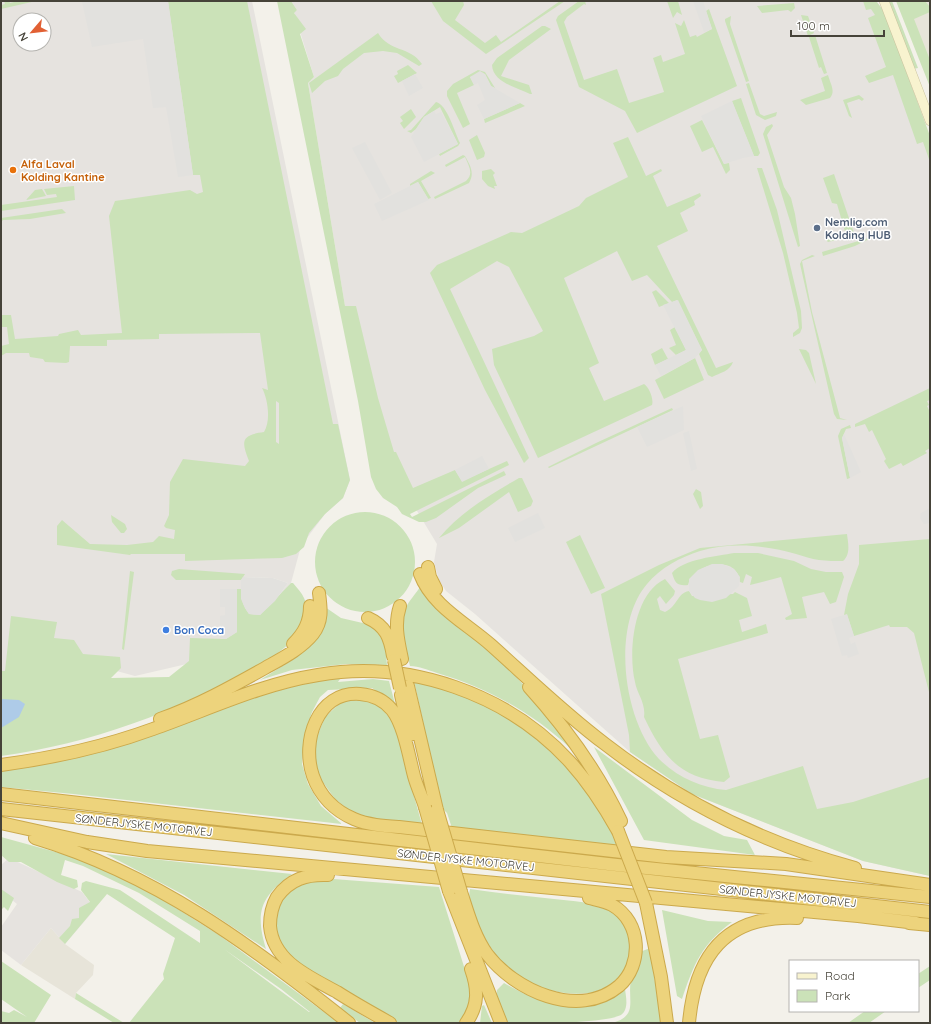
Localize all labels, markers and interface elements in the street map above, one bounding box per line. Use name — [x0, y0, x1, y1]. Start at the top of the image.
north arrow — [12, 12, 52, 52]
scale bar — [791, 12, 884, 38]
text: 100 m — [797, 18, 830, 33]
text: N — [15, 30, 31, 44]
place label: Alfa Laval Kolding Kantine — [21, 157, 105, 184]
marker: Alfa Laval Kolding Kantine — [8, 165, 18, 175]
place label: Nemlig.com Kolding HUB — [825, 215, 891, 242]
marker: Nemlig.com Kolding HUB — [812, 223, 822, 233]
place label: Bon Coca — [174, 623, 224, 637]
marker: Bon Coca — [161, 625, 171, 635]
street label: SØNDERJYSKE MOTORVEJ — [75, 811, 213, 839]
street label: SØNDERJYSKE MOTORVEJ — [397, 846, 535, 874]
street label: SØNDERJYSKE MOTORVEJ — [719, 882, 857, 910]
legend — [789, 960, 919, 1012]
text: Road — [825, 968, 855, 983]
text: Park — [825, 988, 850, 1003]

